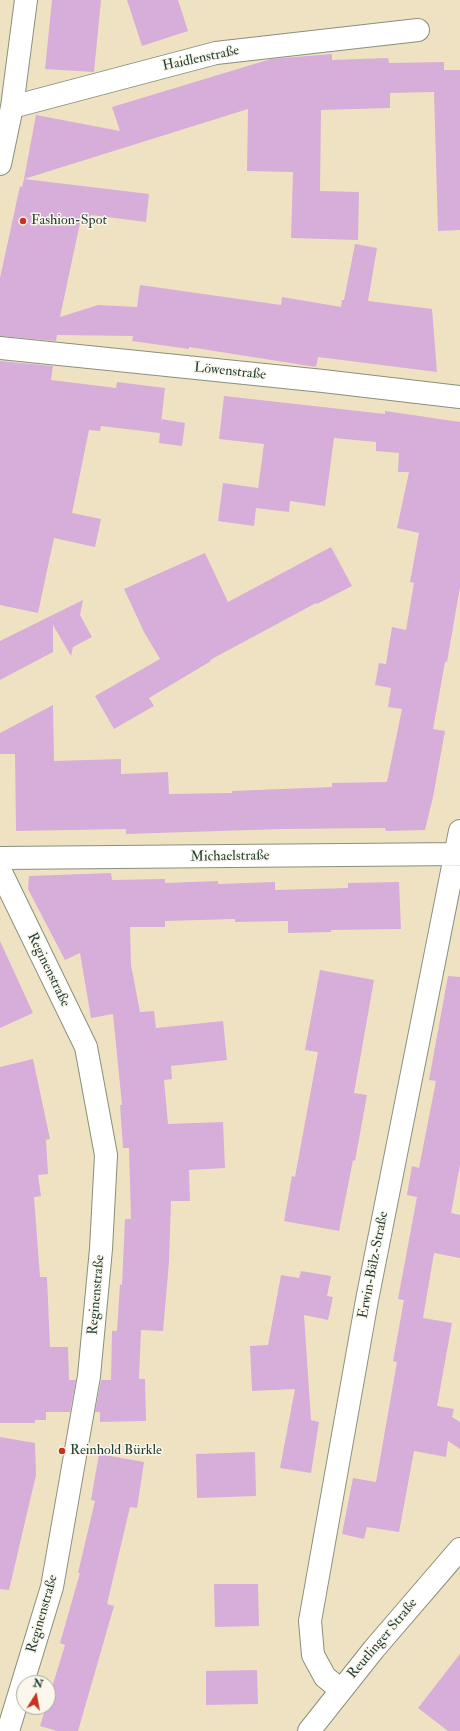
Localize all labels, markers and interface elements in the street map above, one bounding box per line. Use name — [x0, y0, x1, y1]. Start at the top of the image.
street label: Haidlenstraße — [161, 43, 241, 75]
place label: Fashion-Spot — [31, 213, 107, 229]
marker: Fashion-Spot — [18, 216, 28, 226]
street label: Löwenstraße — [193, 360, 267, 384]
street label: Michaelstraße — [190, 848, 270, 866]
street label: Reginenstraße — [23, 930, 73, 1010]
street label: Erwin-Bälz-Straße — [355, 1210, 393, 1320]
street label: Reginenstraße — [85, 1254, 109, 1336]
place label: Reinhold Bürkle — [70, 1443, 162, 1459]
marker: Reinhold Bürkle — [57, 1446, 67, 1456]
street label: Reginenstraße — [24, 1573, 62, 1655]
street label: Reutlinger Straße — [345, 1595, 421, 1683]
north arrow — [16, 1675, 56, 1715]
text: N — [32, 1676, 44, 1691]

